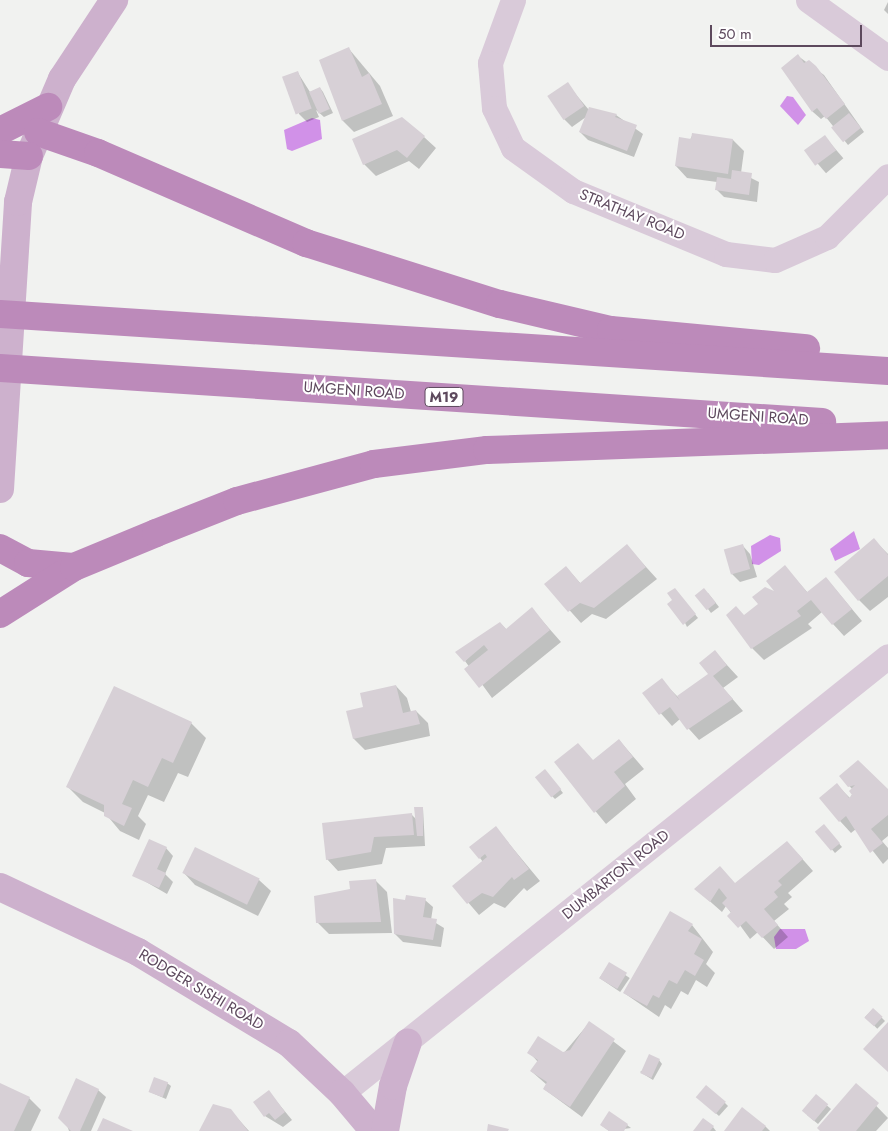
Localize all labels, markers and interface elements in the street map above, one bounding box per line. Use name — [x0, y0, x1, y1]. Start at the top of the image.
scale bar — [713, 15, 866, 47]
text: 50 m — [718, 23, 752, 45]
street label: STRATHAY ROAD — [577, 186, 687, 244]
street label: UMGENI ROAD — [303, 378, 405, 404]
road number: M19 — [424, 386, 464, 408]
street label: UMGENI ROAD — [707, 404, 809, 430]
street label: DUMBARTON ROAD — [559, 826, 673, 924]
street label: RODGER SISHI ROAD — [135, 946, 267, 1034]

